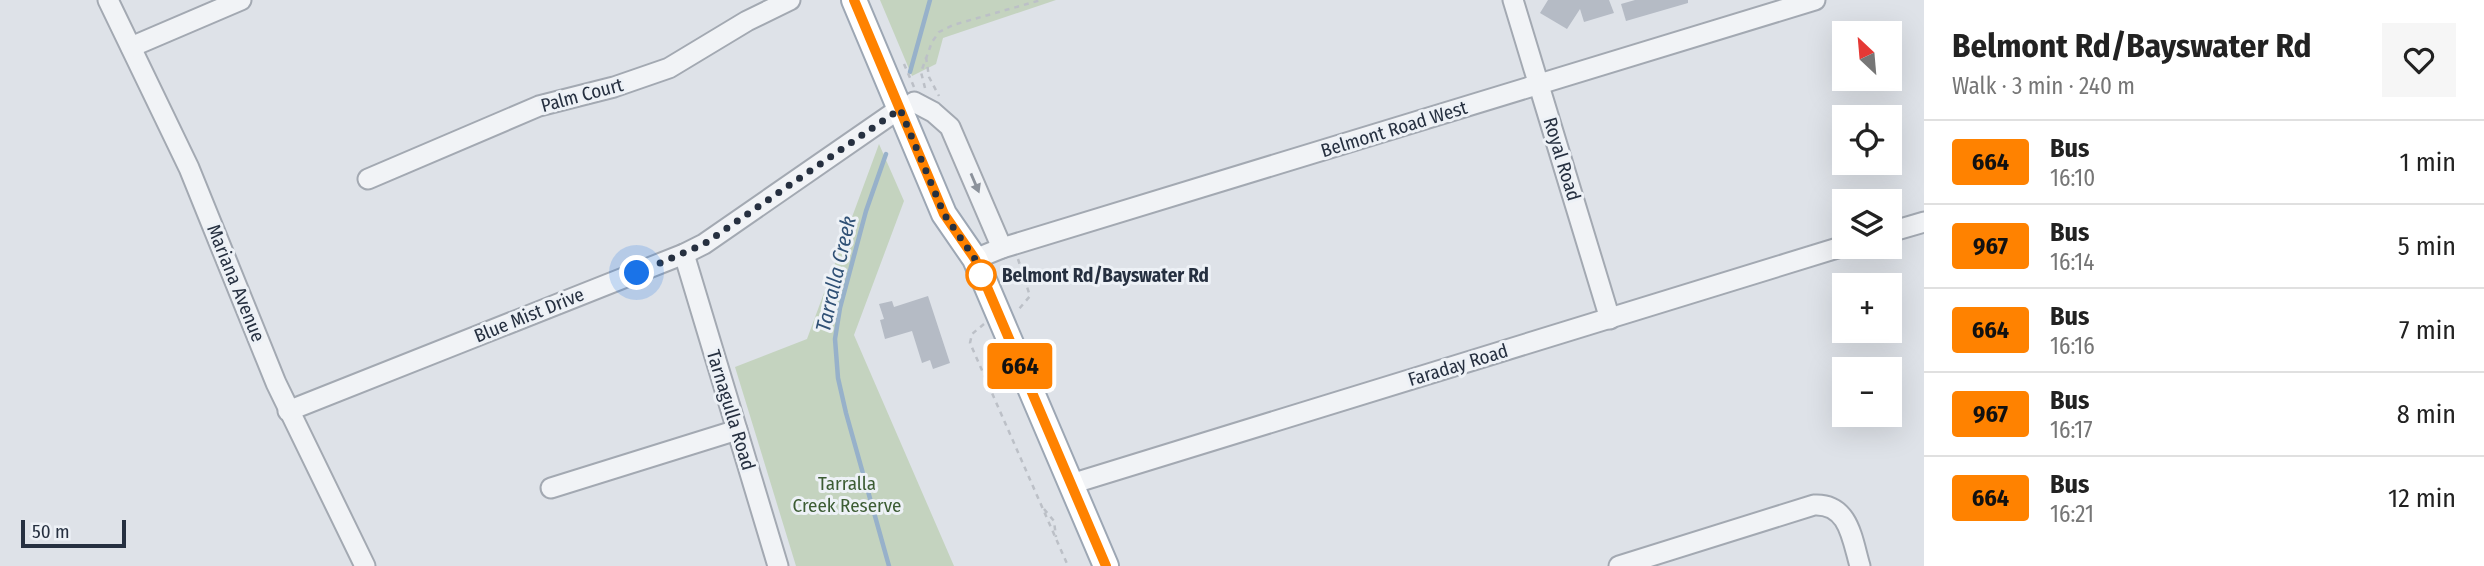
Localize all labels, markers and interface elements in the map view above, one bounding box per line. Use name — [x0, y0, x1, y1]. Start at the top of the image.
north arrow — [1832, 21, 1902, 91]
map controls — [1832, 21, 1902, 427]
button: heart — [2382, 23, 2456, 97]
text: Belmont Rd/Bayswater Rd — [1952, 26, 2311, 66]
text: Walk · 3 min · 240 m — [1952, 72, 2135, 100]
street label: Palm Court — [538, 73, 626, 117]
street label: Belmont Road West — [1318, 96, 1471, 162]
button: locate — [1832, 105, 1902, 175]
street label: Royal Road — [1538, 114, 1586, 204]
text: Bus — [2050, 133, 2089, 164]
text: 1 min — [2400, 147, 2456, 178]
text: 664 — [1972, 148, 2009, 176]
text: 16:10 — [2050, 164, 2095, 192]
one-way arrow — [969, 173, 981, 193]
button: layers — [1832, 189, 1902, 259]
water label: Tarralla Creek — [810, 214, 862, 334]
text: Bus — [2050, 217, 2089, 248]
street label: Mariana Avenue — [202, 221, 270, 345]
text: 5 min — [2398, 231, 2456, 262]
text: 967 — [1973, 232, 2008, 260]
text: 16:14 — [2050, 248, 2094, 276]
your location — [619, 255, 654, 290]
marker: Belmont Rd/Bayswater Rd — [966, 260, 996, 290]
place label: Belmont Rd/Bayswater Rd — [1002, 264, 1209, 287]
button: + — [1832, 273, 1902, 343]
street label: Blue Mist Drive — [471, 283, 587, 347]
text: Bus — [2050, 301, 2089, 332]
text: 7 min — [2399, 315, 2456, 346]
text: 664 — [1972, 316, 2009, 344]
text: 16:16 — [2050, 332, 2095, 360]
street label: Faraday Road — [1405, 339, 1511, 391]
line badge: 664 — [980, 343, 1060, 389]
street label: Tarnagulla Road — [702, 347, 760, 473]
text: 664 — [1001, 352, 1039, 380]
button: − — [1832, 357, 1902, 427]
text: Bus — [2050, 385, 2089, 416]
text: 8 min — [2397, 399, 2456, 430]
text: 967 — [1973, 400, 2008, 428]
text: 16:17 — [2050, 416, 2093, 444]
text: Bus — [2050, 469, 2089, 500]
park label: Tarralla Creek Reserve — [793, 472, 901, 517]
text: 12 min — [2388, 483, 2456, 514]
text: 664 — [1972, 484, 2009, 512]
text: 16:21 — [2050, 500, 2094, 528]
scale bar — [21, 517, 126, 549]
text: 50 m — [32, 520, 70, 543]

